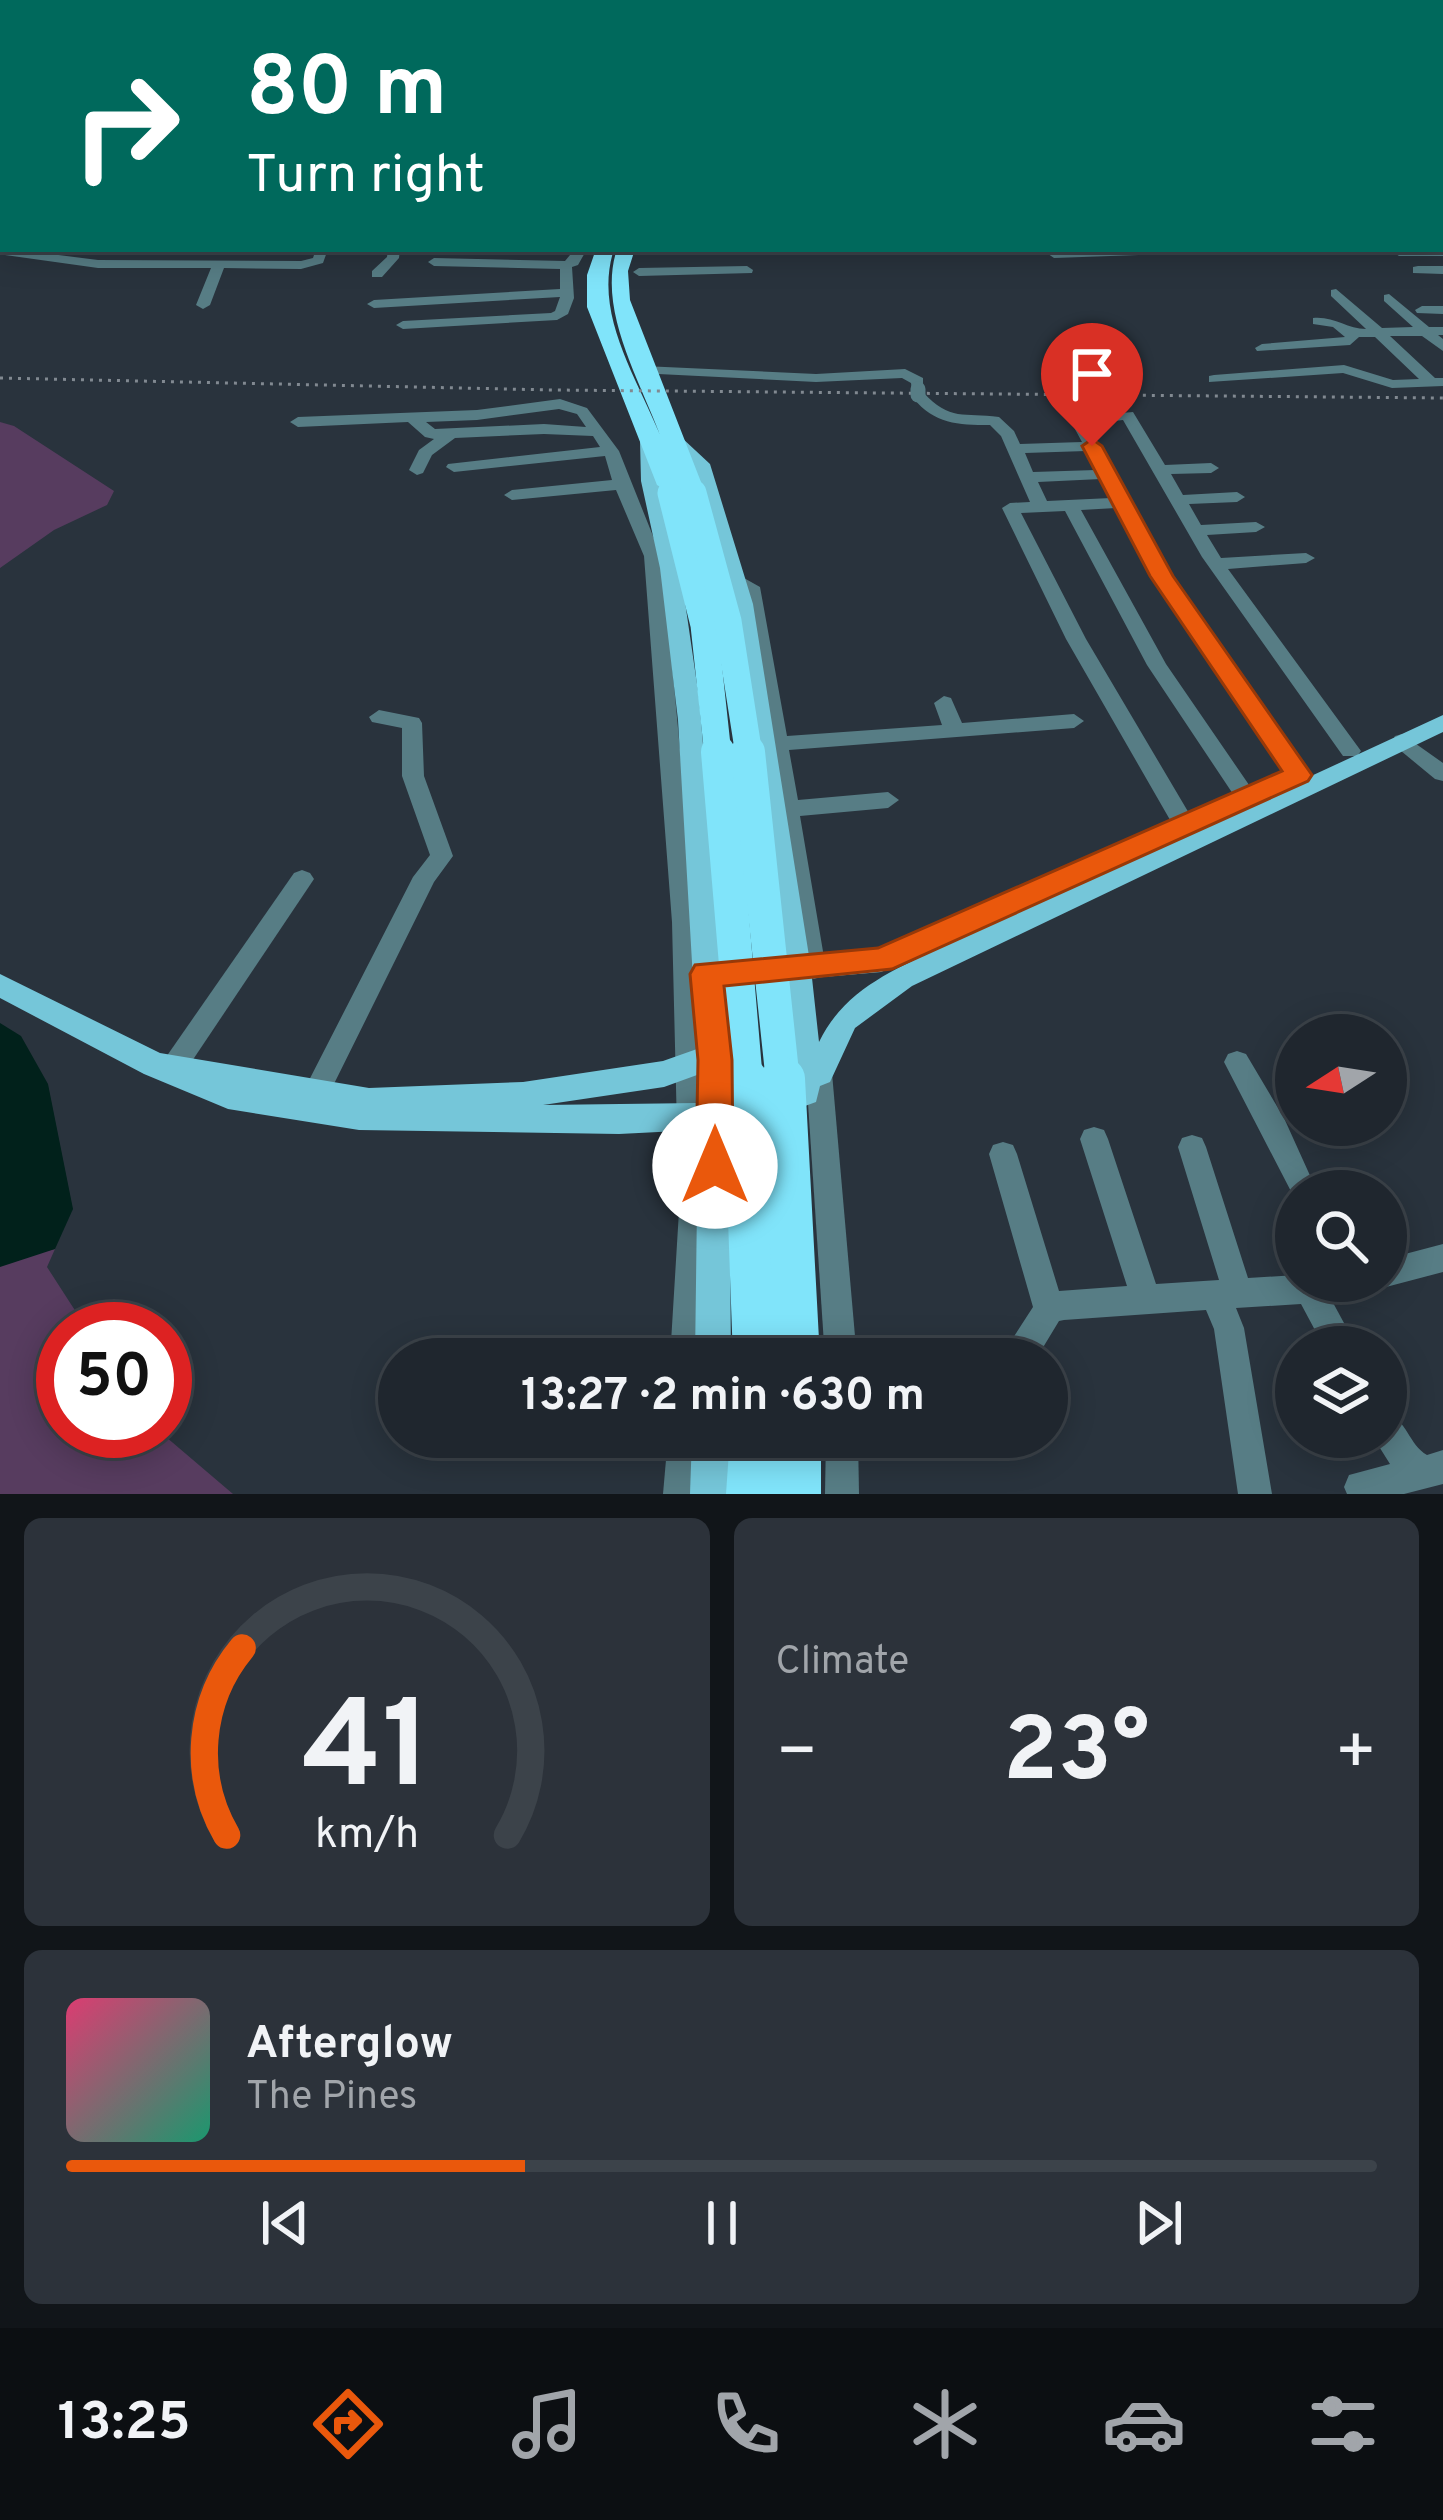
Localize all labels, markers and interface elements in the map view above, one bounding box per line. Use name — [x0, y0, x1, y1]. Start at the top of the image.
text: 80 m — [246, 39, 447, 145]
icon: right — [48, 48, 204, 204]
text: Turn right — [246, 143, 485, 212]
pin — [1041, 323, 1143, 446]
icon: arrive — [1059, 341, 1125, 407]
north arrow — [1275, 1014, 1407, 1146]
map controls — [1275, 1014, 1407, 1458]
position arrow — [652, 1103, 778, 1229]
button: search — [1275, 1170, 1407, 1302]
speed limit sign: 50 — [36, 1302, 192, 1458]
button: layers — [1275, 1326, 1407, 1458]
text: 13:27 · 2 min · 630 m — [521, 1369, 925, 1426]
text: Climate — [776, 1639, 909, 1688]
text: 41 — [302, 1674, 432, 1832]
text: 23° — [1003, 1699, 1149, 1812]
text: − — [776, 1714, 818, 1797]
text: + — [1334, 1714, 1377, 1797]
text: km/h — [315, 1809, 419, 1863]
text: Afterglow — [246, 2017, 453, 2074]
text: The Pines — [246, 2074, 417, 2123]
icon: previous — [252, 2190, 318, 2256]
icon: pause — [689, 2190, 755, 2256]
icon: next — [1126, 2190, 1192, 2256]
icon: directions — [306, 2382, 390, 2466]
icon: music — [505, 2382, 589, 2466]
icon: phone — [704, 2382, 788, 2466]
icon: climate — [903, 2382, 987, 2466]
icon: car — [1102, 2382, 1186, 2466]
icon: filters — [1301, 2382, 1385, 2466]
text: 13:25 — [58, 2390, 191, 2459]

